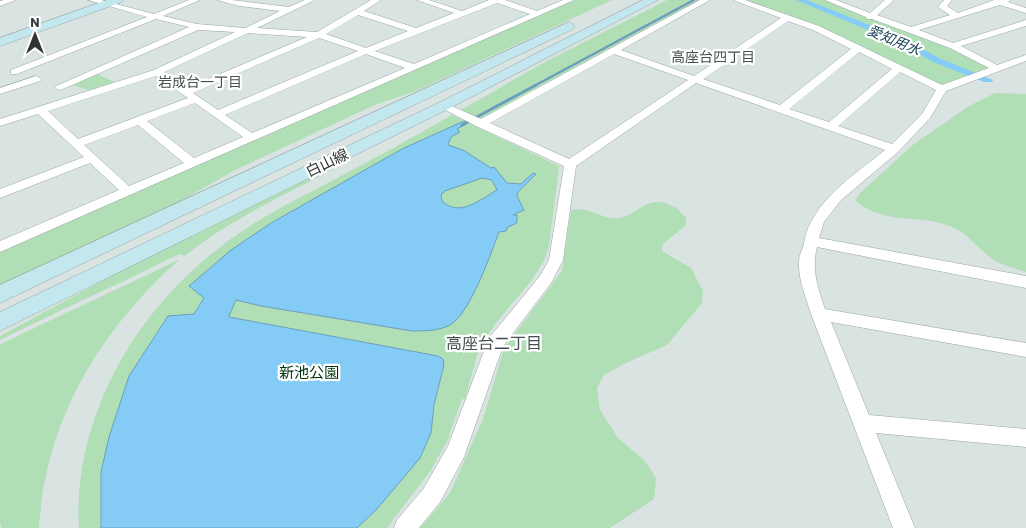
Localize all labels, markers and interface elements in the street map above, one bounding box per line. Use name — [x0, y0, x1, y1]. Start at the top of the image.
north arrow — [10, 10, 60, 60]
text: N — [30, 13, 40, 30]
water label: 愛知用水 — [865, 21, 925, 59]
district label: 高座台四丁目 — [671, 48, 755, 65]
district label: 岩成台一丁目 — [158, 73, 242, 90]
street label: 白山線 — [302, 144, 351, 180]
district label: 高座台二丁目 — [446, 333, 542, 352]
park label: 新池公園 — [279, 363, 339, 381]

